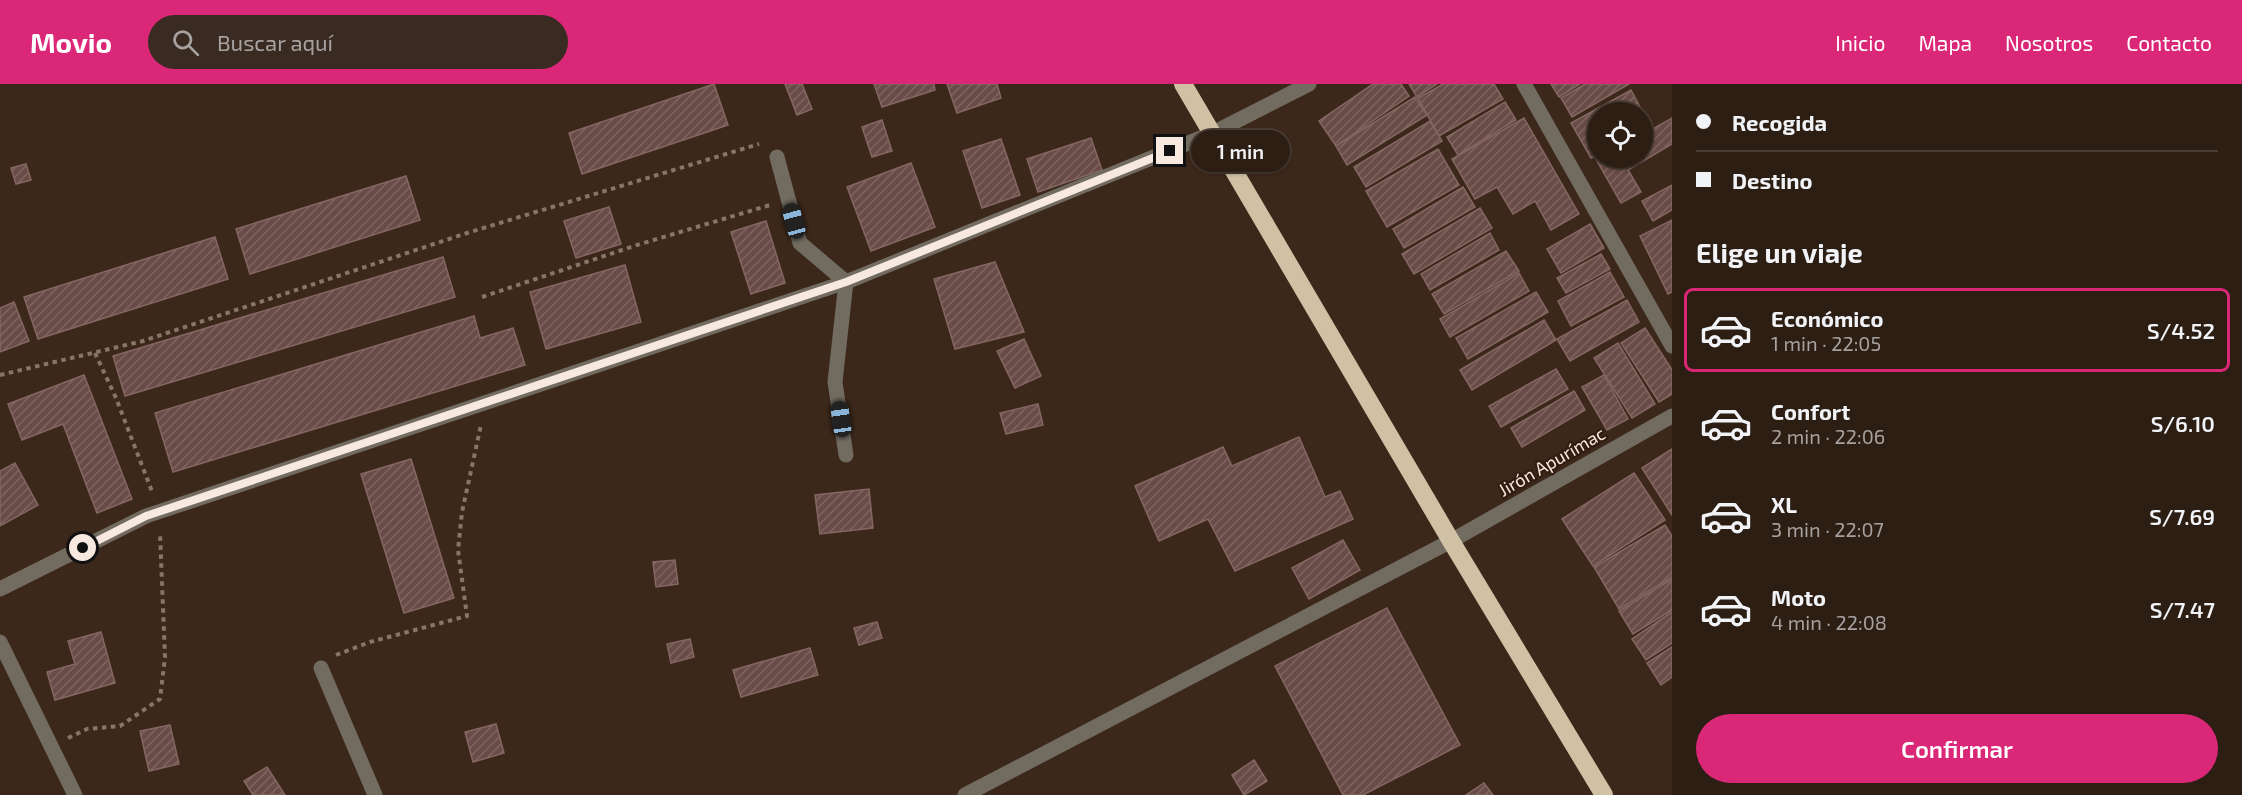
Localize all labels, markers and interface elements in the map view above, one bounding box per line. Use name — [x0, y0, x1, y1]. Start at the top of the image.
search box — [148, 15, 568, 69]
text: Movio — [30, 25, 112, 59]
icon: search — [169, 26, 202, 59]
text: Buscar aquí — [217, 29, 333, 55]
text: Inicio — [1835, 30, 1885, 55]
text: Mapa — [1918, 30, 1972, 55]
text: Nosotros — [2005, 30, 2093, 55]
text: Contacto — [2126, 30, 2212, 55]
map controls — [1587, 102, 1653, 168]
button: locate — [1587, 102, 1653, 168]
text: Recogida — [1732, 109, 1827, 135]
callout: 1 min — [1191, 130, 1290, 172]
route end — [1156, 137, 1183, 164]
text: 1 min — [1217, 139, 1264, 163]
text: Destino — [1732, 167, 1812, 193]
car — [781, 201, 807, 241]
text: Elige un viaje — [1696, 236, 1863, 268]
icon: car — [1699, 303, 1753, 357]
text: Económico — [1771, 305, 1883, 331]
text: S/4.52 — [2147, 317, 2215, 343]
text: 1 min · 22:05 — [1771, 331, 1881, 355]
icon: car — [1699, 396, 1753, 450]
text: Confort — [1771, 398, 1850, 424]
car — [830, 400, 852, 438]
text: S/6.10 — [2151, 410, 2215, 436]
street label: Jirón Apurímac — [1494, 422, 1609, 501]
text: 2 min · 22:06 — [1771, 424, 1885, 448]
icon: car — [1699, 489, 1753, 543]
text: XL — [1771, 491, 1797, 517]
text: S/7.69 — [2149, 503, 2215, 529]
text: 3 min · 22:07 — [1771, 517, 1884, 541]
route start — [69, 534, 96, 561]
icon: car — [1699, 582, 1753, 636]
text: Moto — [1771, 584, 1826, 610]
text: S/7.47 — [2150, 596, 2215, 622]
text: 4 min · 22:08 — [1771, 610, 1887, 634]
button: Confirmar — [1696, 714, 2218, 783]

